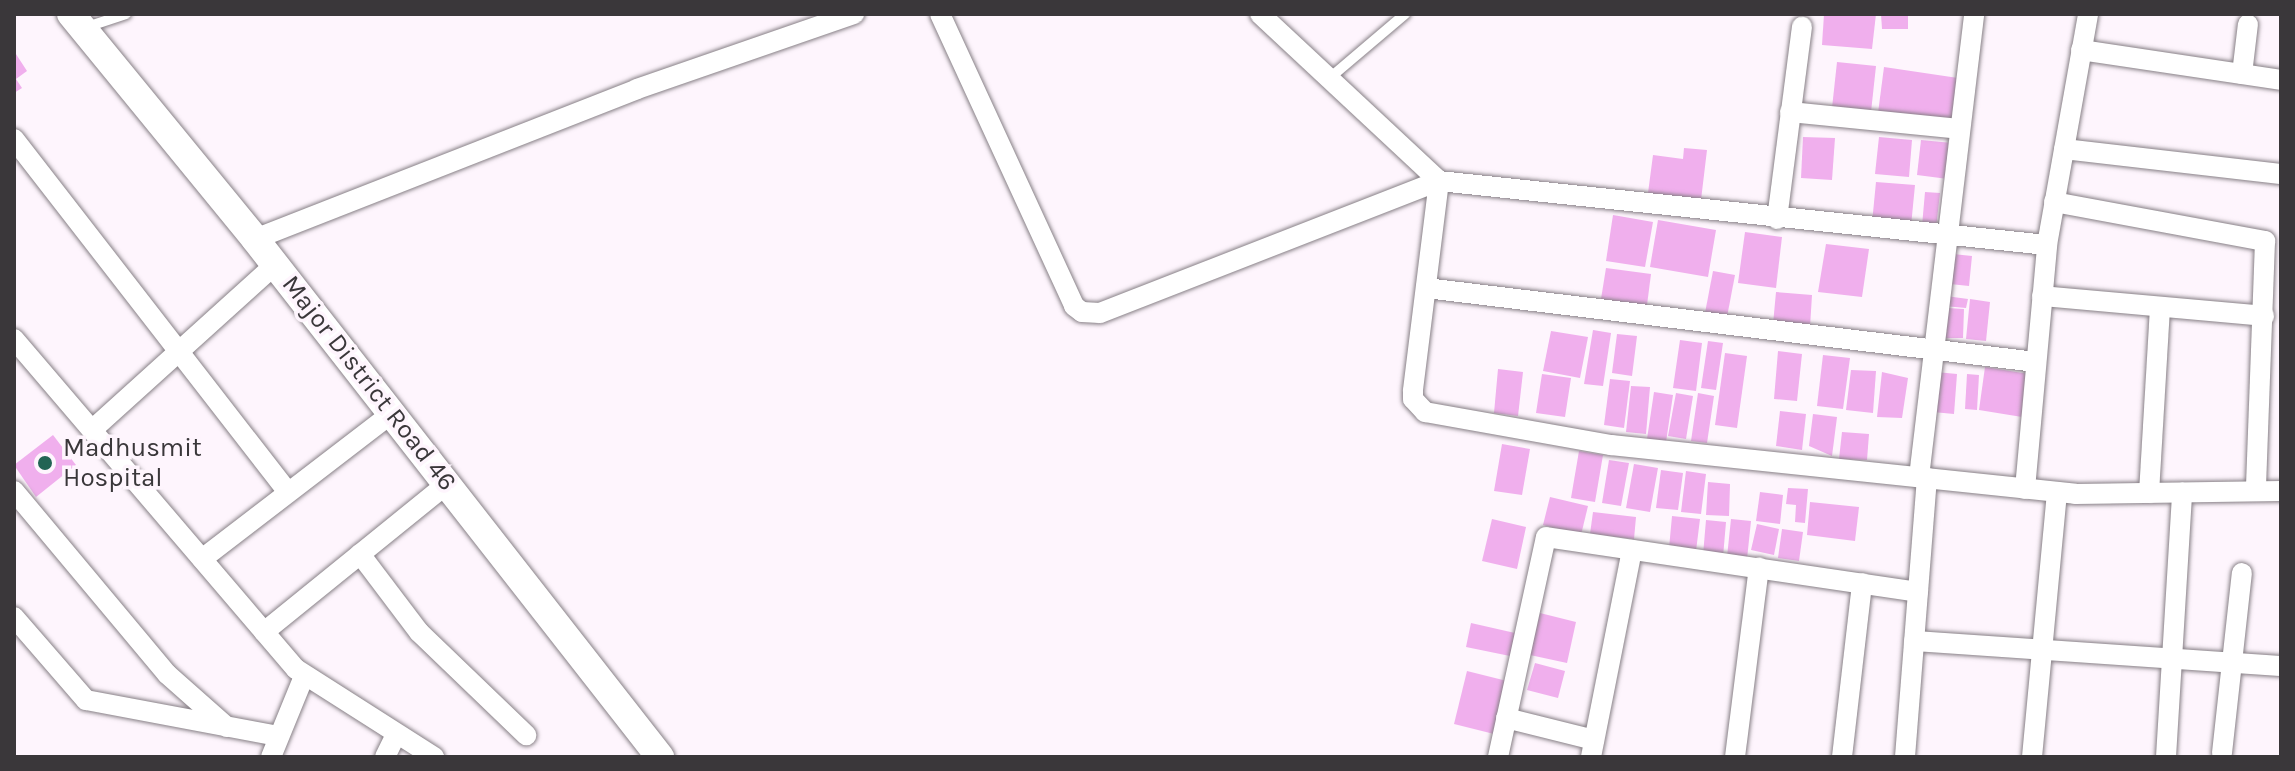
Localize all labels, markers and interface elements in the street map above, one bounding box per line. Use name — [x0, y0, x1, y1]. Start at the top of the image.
street label: Major District Road 46 — [275, 269, 463, 497]
place label: Madhusmit Hospital — [63, 432, 202, 494]
marker: Madhusmit Hospital — [34, 452, 56, 474]

